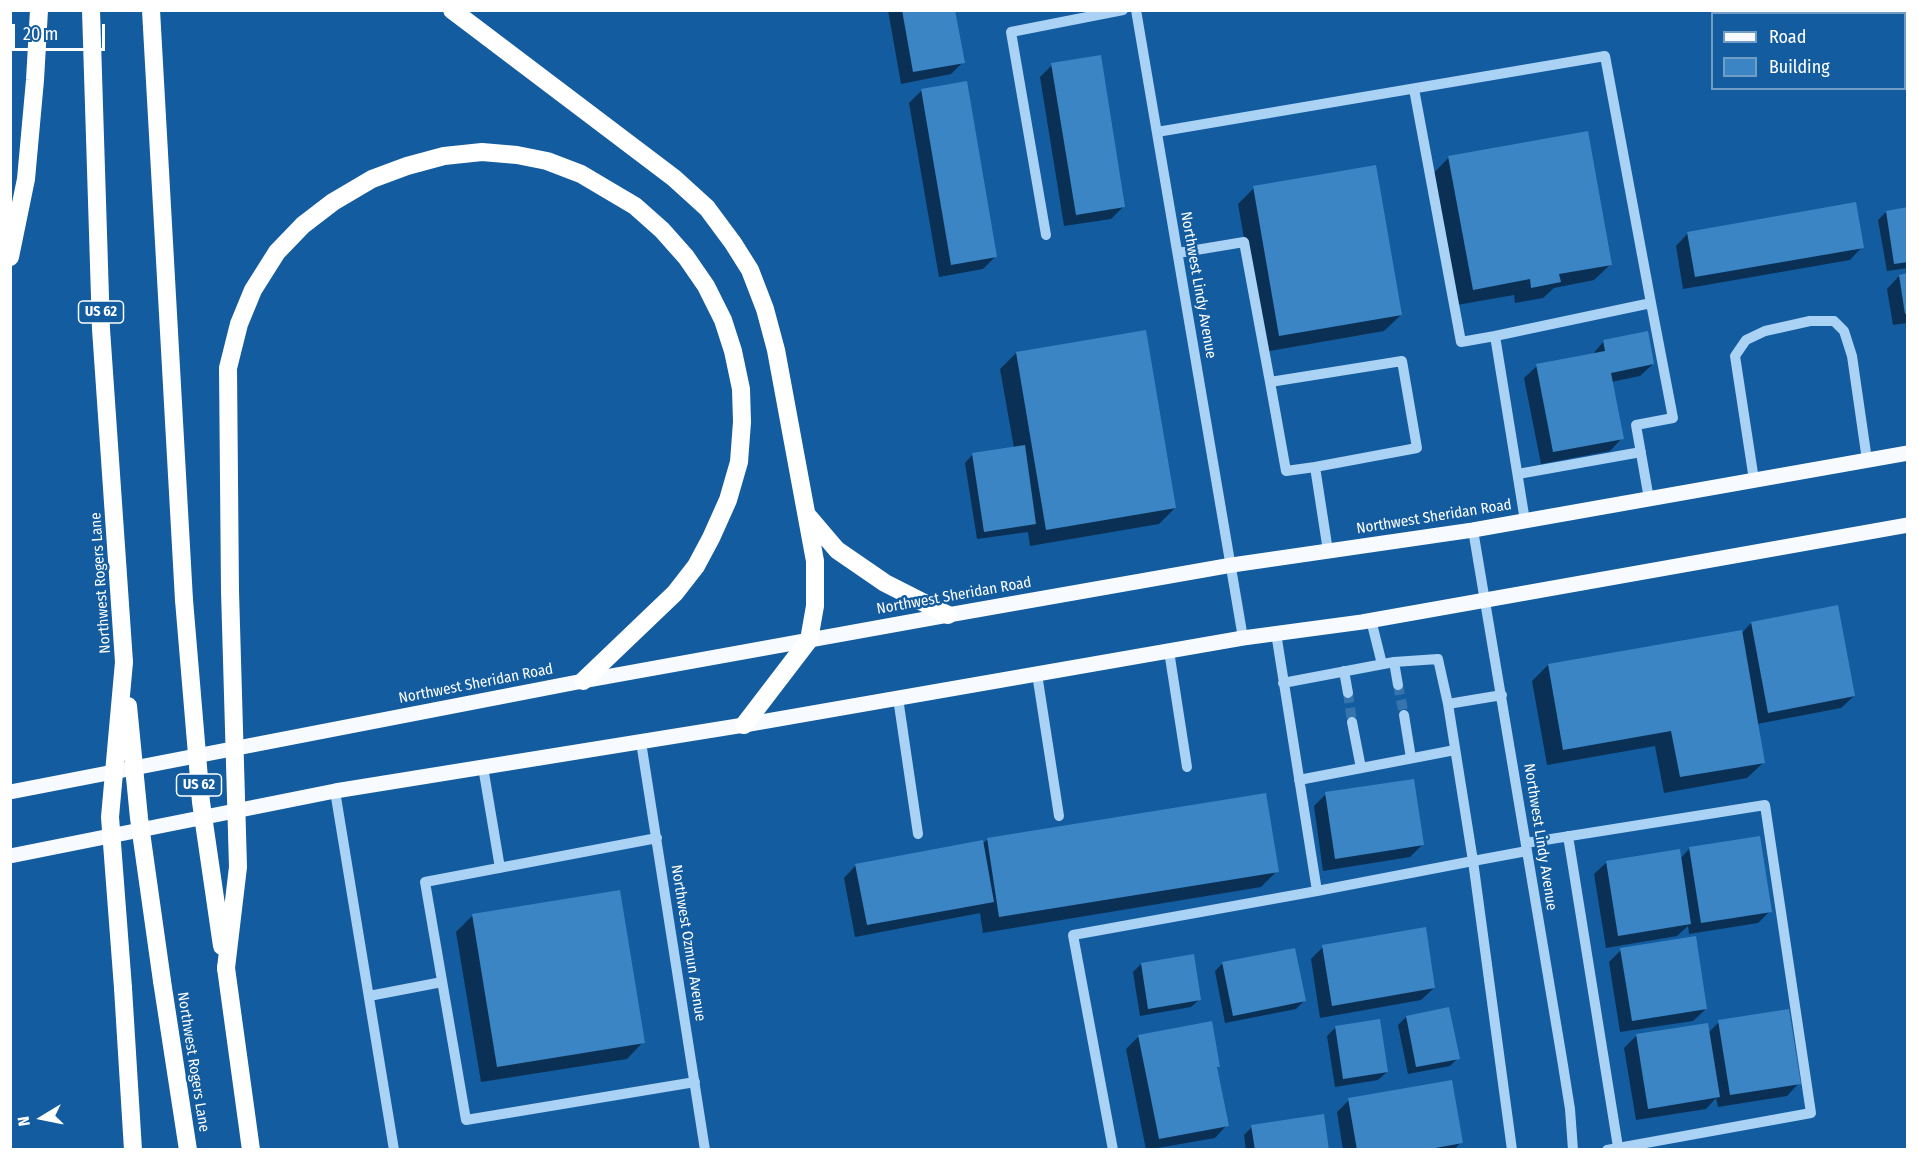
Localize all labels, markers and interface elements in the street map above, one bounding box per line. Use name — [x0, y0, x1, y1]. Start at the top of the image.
scale bar — [15, 12, 108, 50]
legend — [1711, 12, 1906, 90]
text: 20 m — [23, 23, 58, 45]
text: Road — [1769, 26, 1806, 48]
text: Building — [1769, 56, 1830, 78]
street label: Northwest Lindy Avenue — [1176, 210, 1220, 360]
road number: US 62 — [78, 301, 124, 323]
street label: Northwest Sheridan Road — [1355, 496, 1513, 538]
street label: Northwest Rogers Lane — [87, 512, 115, 654]
street label: Northwest Sheridan Road — [875, 574, 1033, 618]
street label: Northwest Sheridan Road — [397, 660, 555, 708]
street label: Northwest Lindy Avenue — [1519, 762, 1561, 912]
road number: US 62 — [176, 774, 222, 796]
street label: Northwest Ozmun Avenue — [667, 863, 709, 1023]
street label: Northwest Rogers Lane — [173, 991, 213, 1133]
north arrow — [12, 1088, 72, 1148]
text: N — [14, 1115, 34, 1128]

